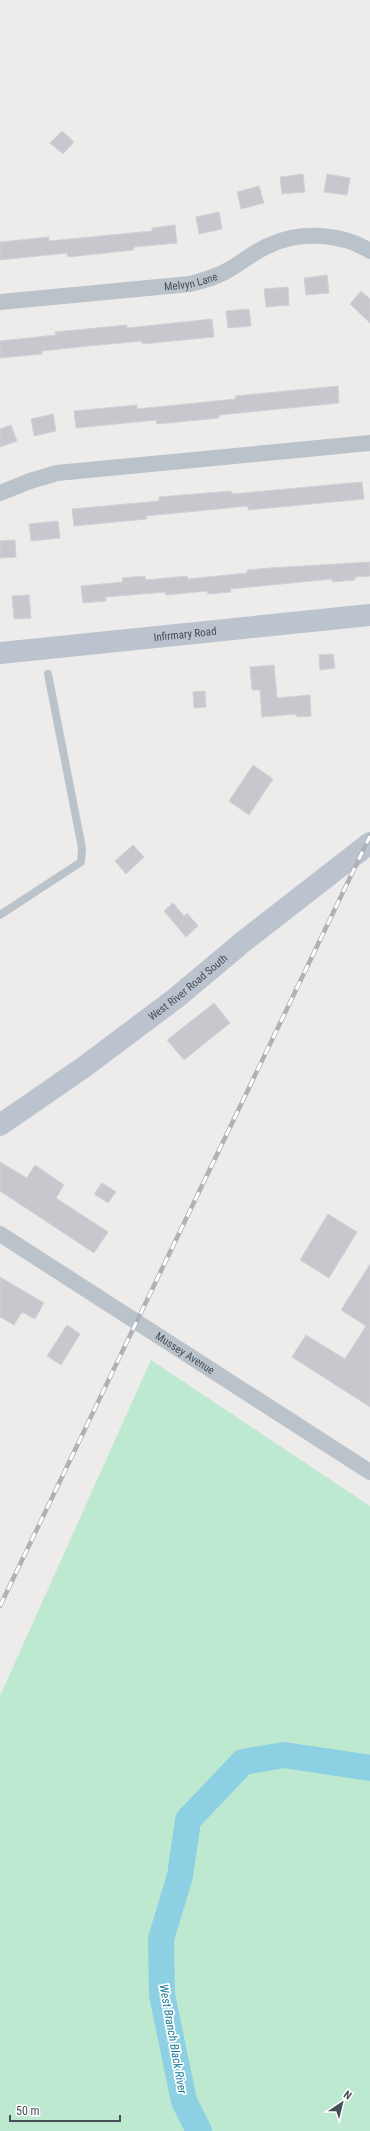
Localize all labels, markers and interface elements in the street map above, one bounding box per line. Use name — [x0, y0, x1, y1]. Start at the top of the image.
street label: Melvyn Lane — [164, 270, 219, 293]
street label: Infirmary Road — [153, 624, 217, 644]
street label: West River Road South — [146, 951, 230, 1023]
street label: Mussey Avenue — [153, 1329, 217, 1377]
water label: West Branch Black River — [156, 1983, 190, 2095]
north arrow — [322, 2083, 362, 2123]
text: N — [341, 2088, 354, 2103]
scale bar — [10, 2097, 120, 2123]
text: 50 m — [16, 2104, 40, 2118]

